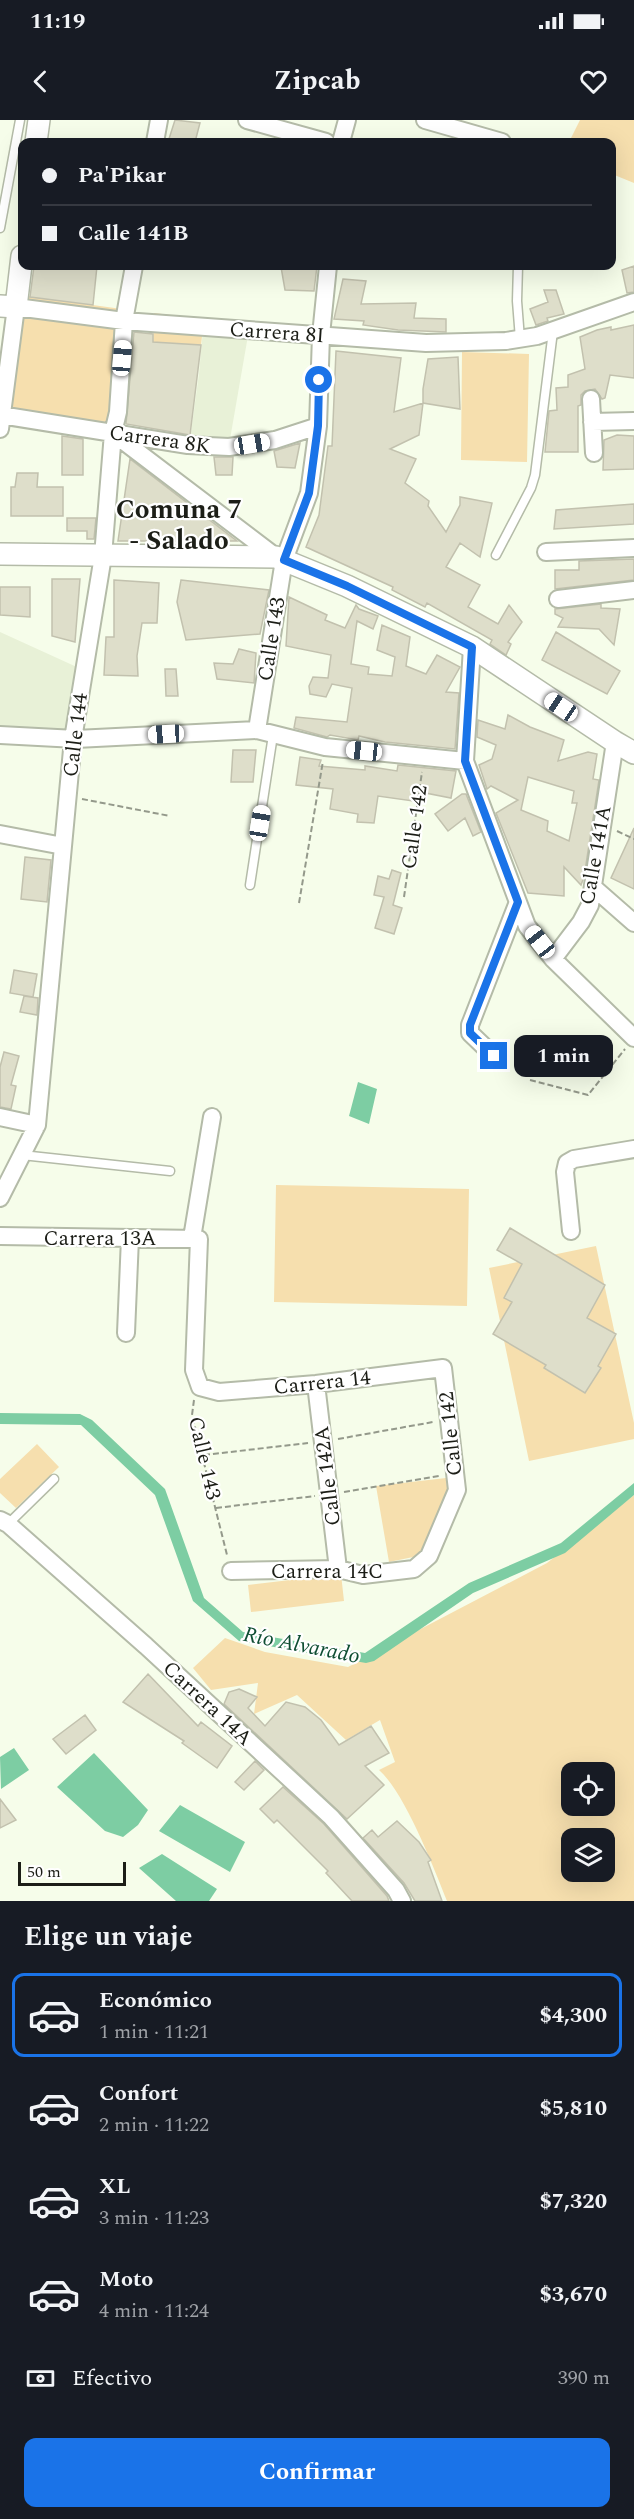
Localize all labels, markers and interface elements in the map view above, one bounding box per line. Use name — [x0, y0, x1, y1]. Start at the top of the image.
text: 11:19 — [30, 5, 85, 38]
text: Zipcab — [274, 60, 360, 102]
icon: back — [24, 65, 57, 98]
icon: heart — [577, 65, 610, 98]
text: Pa'Pikar — [78, 159, 166, 192]
text: Calle 141B — [78, 217, 188, 250]
street label: Carrera 8I — [228, 314, 325, 352]
car — [111, 339, 133, 377]
route start — [305, 366, 332, 393]
street label: Carrera 8K — [107, 417, 213, 463]
car — [233, 432, 271, 456]
district label: Comuna 7 - Salado — [116, 489, 242, 562]
street label: Calle 143 — [250, 594, 294, 683]
car — [541, 689, 581, 725]
street label: Calle 144 — [55, 691, 97, 779]
car — [148, 724, 184, 744]
car — [345, 740, 383, 762]
street label: Calle 142 — [393, 783, 437, 871]
street label: Calle 141A — [572, 803, 621, 907]
car — [248, 804, 272, 842]
car — [522, 922, 558, 962]
callout: 1 min — [515, 1035, 614, 1077]
text: 1 min — [537, 1041, 590, 1071]
route end — [480, 1042, 507, 1069]
street label: Carrera 13A — [43, 1223, 157, 1255]
street label: Carrera 14 — [272, 1362, 373, 1404]
street label: Calle 142 — [431, 1390, 471, 1478]
street label: Calle 143 — [179, 1413, 229, 1504]
street label: Calle 142A — [306, 1424, 350, 1528]
street label: Carrera 14C — [271, 1556, 383, 1588]
water label: Río Alvarado — [240, 1618, 363, 1673]
street label: Carrera 14A — [155, 1653, 260, 1754]
map controls — [561, 1762, 615, 1882]
button: locate — [561, 1762, 615, 1816]
button: layers — [561, 1828, 615, 1882]
scale bar — [18, 1859, 126, 1886]
text: 50 m — [27, 1860, 61, 1884]
text: Elige un viaje — [24, 1916, 192, 1958]
text: Económico — [99, 1984, 212, 2017]
icon: car — [27, 1988, 81, 2042]
text: $4,300 — [539, 1999, 607, 2032]
text: 1 min · 11:21 — [99, 2017, 209, 2047]
text: Confort — [99, 2077, 178, 2110]
icon: car — [27, 2081, 81, 2135]
text: $5,810 — [539, 2092, 607, 2125]
text: 2 min · 11:22 — [99, 2110, 209, 2140]
text: XL — [99, 2170, 130, 2203]
icon: car — [27, 2174, 81, 2228]
text: $7,320 — [539, 2185, 607, 2218]
text: 3 min · 11:23 — [99, 2203, 209, 2233]
text: Moto — [99, 2263, 153, 2296]
icon: car — [27, 2267, 81, 2321]
text: $3,670 — [539, 2278, 607, 2311]
text: 4 min · 11:24 — [99, 2296, 209, 2326]
icon: cash — [24, 2362, 57, 2395]
text: Efectivo — [72, 2362, 152, 2395]
text: 390 m — [558, 2363, 610, 2393]
button: Confirmar — [24, 2438, 610, 2507]

